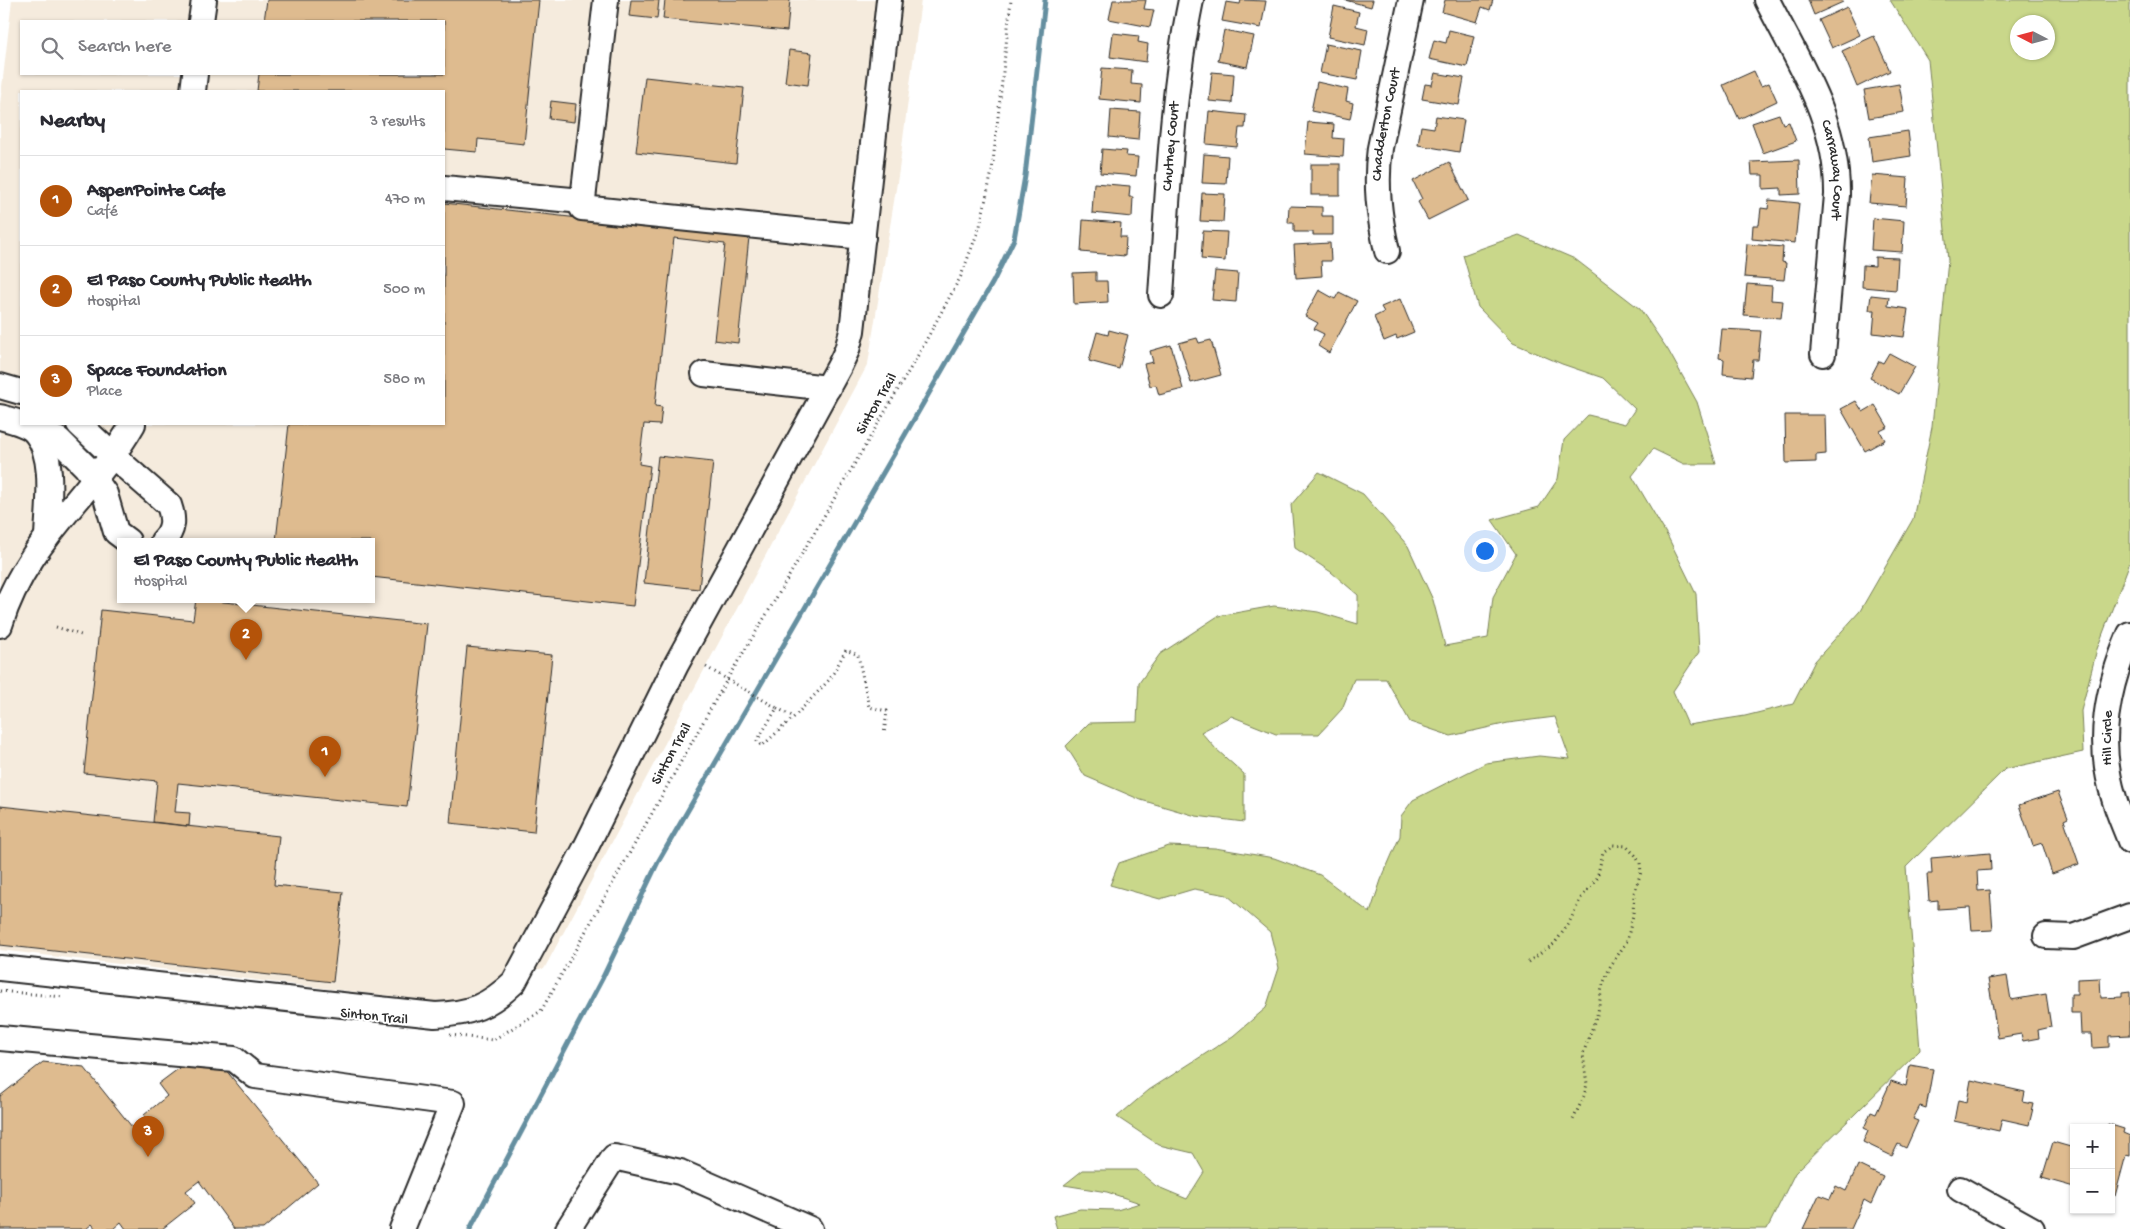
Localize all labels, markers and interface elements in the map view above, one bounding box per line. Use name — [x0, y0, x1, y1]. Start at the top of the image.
north arrow — [2010, 15, 2055, 60]
search box — [20, 20, 445, 75]
icon: search — [38, 34, 66, 62]
text: Search here — [78, 36, 172, 59]
street label: Chadderton Court — [1369, 65, 1406, 181]
street label: Chutney Court — [1159, 99, 1185, 192]
text: Nearby — [40, 110, 105, 135]
text: 3 results — [370, 113, 425, 132]
street label: Carraway Court — [1816, 118, 1846, 222]
text: AspenPointe Cafe — [87, 180, 225, 203]
text: 1 — [53, 191, 59, 210]
text: 470 m — [385, 191, 425, 210]
text: Café — [87, 203, 118, 222]
text: El Paso County Public Health — [87, 270, 312, 293]
text: 2 — [52, 281, 60, 300]
text: 500 m — [383, 281, 425, 300]
text: Hospital — [87, 293, 141, 312]
text: Space Foundation — [87, 360, 226, 383]
street label: Sinton Trail — [852, 370, 902, 438]
text: 3 — [52, 371, 60, 390]
text: 580 m — [384, 371, 425, 390]
text: Place — [87, 383, 122, 402]
popup — [117, 538, 375, 603]
your location — [1472, 538, 1498, 564]
text: El Paso County Public Health — [134, 550, 358, 573]
text: Hospital — [134, 573, 187, 592]
pin: 2 — [230, 619, 262, 660]
street label: Hill Circle — [2099, 710, 2117, 765]
street label: Sinton Trail — [648, 720, 696, 788]
pin: 1 — [309, 736, 341, 777]
street label: Sinton Trail — [339, 1005, 409, 1029]
pin: 3 — [132, 1116, 164, 1157]
map controls — [2070, 1124, 2115, 1214]
button: + — [2070, 1124, 2115, 1169]
button: − — [2070, 1169, 2115, 1214]

